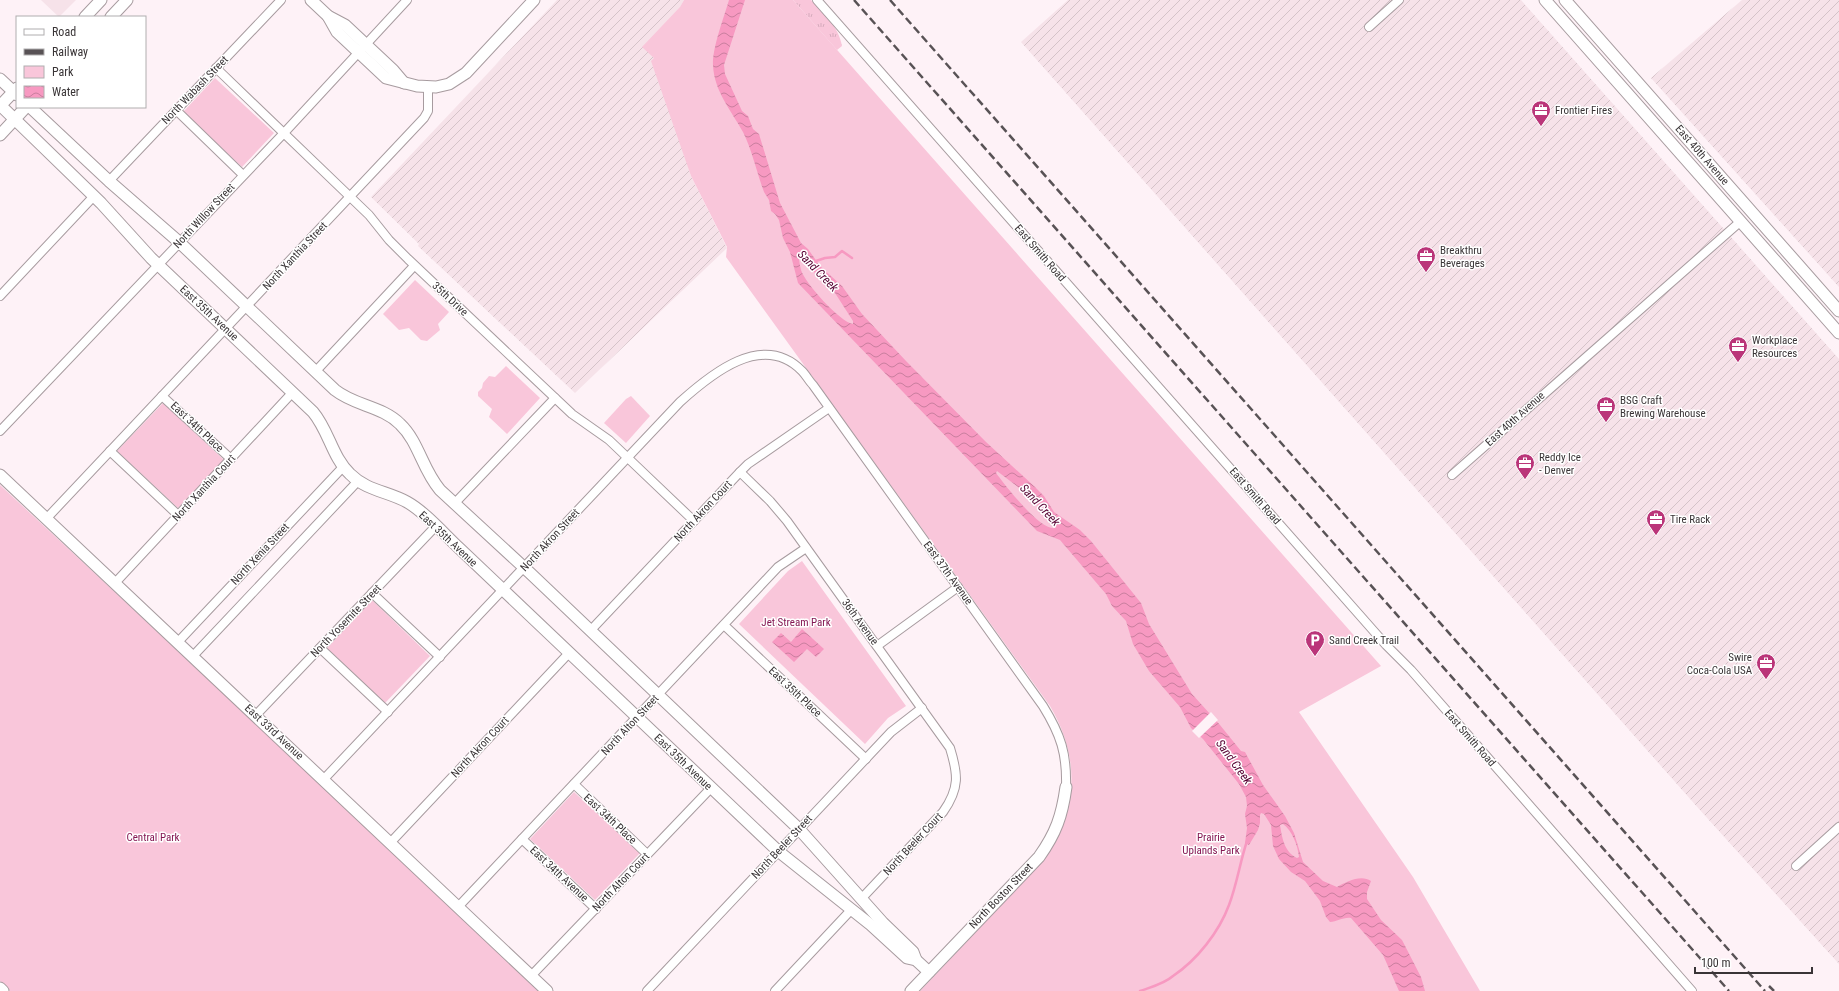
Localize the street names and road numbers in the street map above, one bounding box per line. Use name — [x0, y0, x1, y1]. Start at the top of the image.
street label: North Wabash Street — [159, 53, 231, 127]
street label: East 40th Avenue — [1672, 122, 1732, 188]
street label: North Willow Street — [171, 181, 237, 251]
street label: North Xanthia Street — [260, 219, 330, 293]
street label: East Smith Road — [1012, 222, 1068, 284]
street label: 35th Drive — [430, 279, 470, 319]
street label: East 35th Avenue — [177, 283, 241, 343]
street label: East 40th Avenue — [1483, 389, 1547, 449]
street label: East 34th Place — [168, 399, 226, 455]
street label: North Xanthia Court — [170, 452, 238, 524]
street label: East Smith Road — [1227, 465, 1283, 527]
street label: North Akron Court — [671, 478, 735, 544]
street label: North Akron Street — [518, 506, 582, 574]
street label: East 35th Avenue — [416, 509, 480, 569]
street label: North Xenia Street — [228, 520, 292, 588]
street label: East 37th Avenue — [921, 539, 975, 607]
street label: North Yosemite Street — [308, 582, 384, 660]
street label: 36th Avenue — [839, 596, 881, 648]
street label: East 35th Place — [766, 664, 824, 720]
street label: North Alton Street — [599, 692, 661, 758]
street label: East 33rd Avenue — [242, 702, 306, 762]
street label: East Smith Road — [1442, 707, 1498, 769]
street label: North Akron Court — [448, 714, 512, 780]
street label: East 35th Avenue — [651, 731, 715, 793]
street label: East 34th Place — [581, 791, 639, 847]
street label: North Beeler Court — [881, 810, 945, 878]
street label: North Beeler Street — [749, 812, 815, 882]
street label: East 34th Avenue — [527, 844, 591, 904]
street label: North Alton Court — [590, 850, 652, 914]
street label: North Boston Street — [966, 861, 1036, 931]

